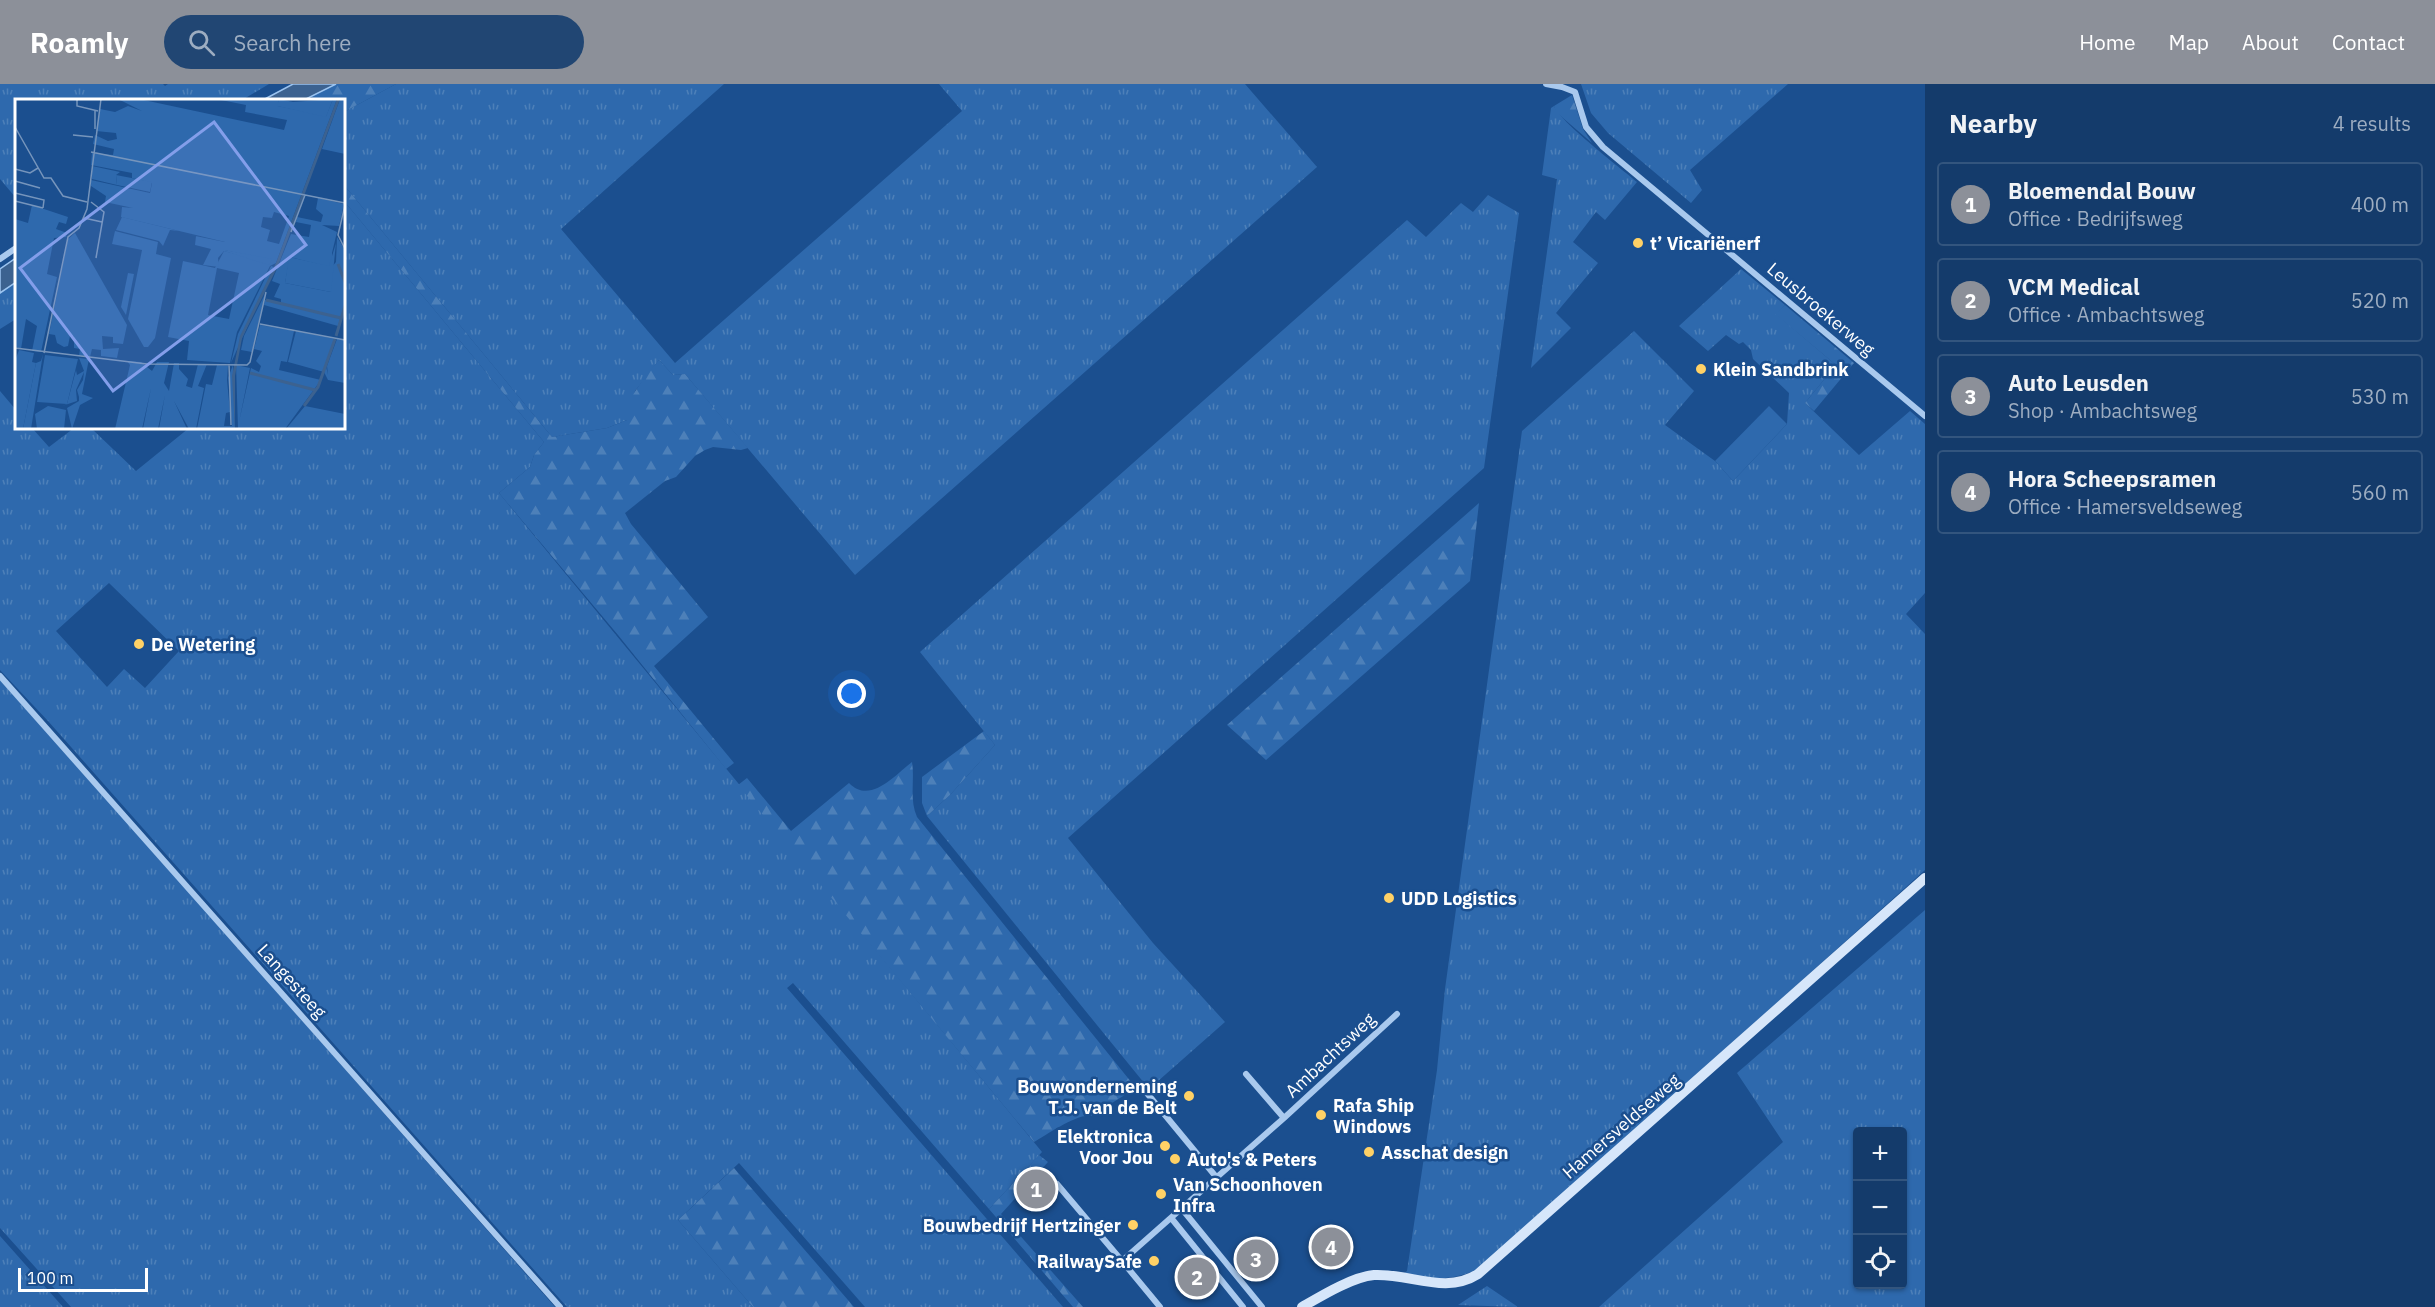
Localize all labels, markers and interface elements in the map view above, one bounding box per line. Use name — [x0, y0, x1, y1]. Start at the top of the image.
search box — [164, 15, 584, 69]
text: Roamly — [30, 24, 128, 61]
icon: search — [185, 26, 218, 59]
text: Search here — [233, 28, 351, 57]
text: Home — [2079, 28, 2136, 56]
text: Map — [2169, 28, 2209, 56]
text: About — [2242, 28, 2299, 56]
text: Contact — [2332, 28, 2405, 56]
inset map — [15, 99, 345, 429]
text: Nearby — [1949, 106, 2037, 140]
text: 4 results — [2333, 110, 2411, 137]
text: Bloemendal Bouw — [2008, 176, 2196, 205]
text: 1 — [1965, 191, 1977, 218]
text: 400 m — [2351, 191, 2409, 218]
text: Office · Bedrijfsweg — [2008, 205, 2183, 232]
place label: t’ Vicariënerf — [1650, 232, 1761, 255]
marker: t’ Vicariënerf — [1631, 236, 1645, 250]
street label: Leusbroekerweg — [1762, 257, 1880, 361]
text: VCM Medical — [2008, 272, 2140, 301]
text: 2 — [1965, 287, 1977, 314]
text: 520 m — [2351, 287, 2409, 314]
text: Office · Ambachtsweg — [2008, 301, 2204, 328]
place label: Klein Sandbrink — [1713, 358, 1849, 381]
marker: Klein Sandbrink — [1694, 362, 1708, 376]
text: Auto Leusden — [2008, 368, 2149, 397]
text: 3 — [1965, 383, 1977, 410]
text: 530 m — [2351, 383, 2409, 410]
text: Shop · Ambachtsweg — [2008, 397, 2197, 424]
text: Hora Scheepsramen — [2008, 464, 2216, 493]
text: 4 — [1965, 479, 1977, 506]
text: 560 m — [2351, 479, 2409, 506]
text: Office · Hamersveldseweg — [2008, 493, 2242, 520]
place label: De Wetering — [151, 633, 255, 656]
marker: De Wetering — [132, 637, 146, 651]
your location — [837, 679, 866, 708]
place label: UDD Logistics — [1401, 887, 1517, 910]
marker: UDD Logistics — [1382, 891, 1396, 905]
street label: Langesteeg — [253, 939, 332, 1023]
street label: Ambachtsweg — [1280, 1007, 1380, 1102]
street label: Hamersveldseweg — [1557, 1068, 1685, 1183]
place label: Bouwonderneming T.J. van de Belt — [1017, 1075, 1177, 1119]
marker: Bouwonderneming T.J. van de Belt — [1182, 1089, 1196, 1103]
place label: Rafa Ship Windows — [1333, 1094, 1414, 1138]
marker: Rafa Ship Windows — [1314, 1108, 1328, 1122]
place label: Elektronica Voor Jou — [1057, 1125, 1153, 1169]
map controls — [1853, 1127, 1907, 1289]
button: + — [1853, 1127, 1907, 1181]
marker: Elektronica Voor Jou — [1158, 1139, 1172, 1153]
place label: Asschat design — [1381, 1141, 1509, 1164]
marker: Asschat design — [1362, 1145, 1376, 1159]
place label: Auto's & Peters — [1187, 1148, 1317, 1171]
marker: Auto's & Peters — [1168, 1152, 1182, 1166]
pin: 1 — [1016, 1166, 1056, 1212]
place label: Van Schoonhoven Infra — [1173, 1173, 1323, 1217]
button: − — [1853, 1181, 1907, 1235]
marker: Van Schoonhoven Infra — [1154, 1187, 1168, 1201]
place label: Bouwbedrijf Hertzinger — [923, 1214, 1121, 1237]
marker: Bouwbedrijf Hertzinger — [1126, 1218, 1140, 1232]
pin: 4 — [1312, 1224, 1350, 1270]
button: locate — [1853, 1235, 1907, 1289]
pin: 3 — [1236, 1236, 1276, 1282]
place label: RailwaySafe — [1037, 1250, 1142, 1273]
marker: RailwaySafe — [1147, 1254, 1161, 1268]
pin: 2 — [1178, 1254, 1216, 1300]
scale bar — [18, 1265, 148, 1292]
text: 100 m — [27, 1268, 74, 1288]

